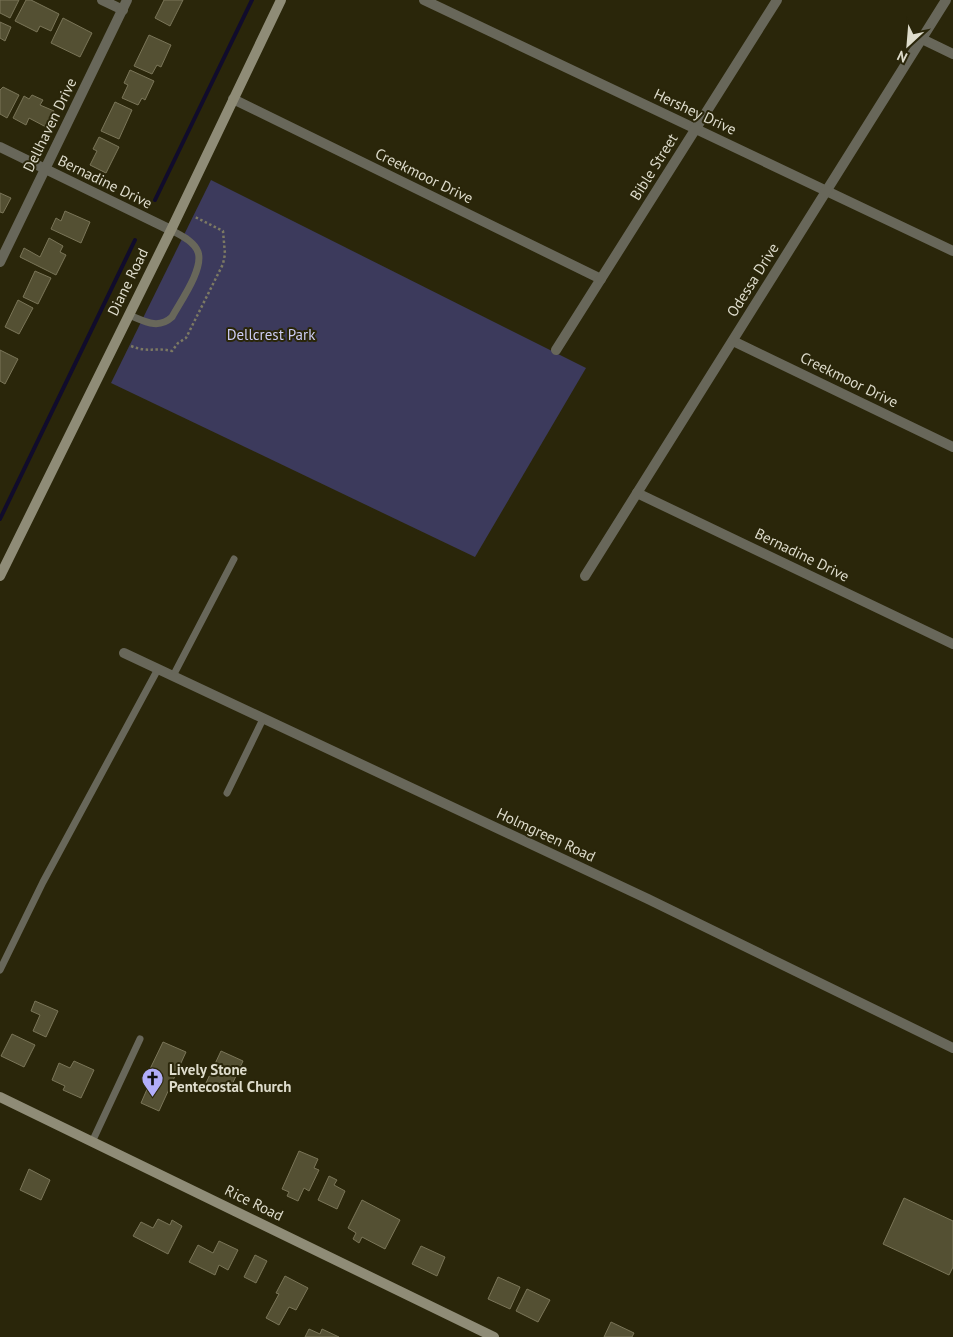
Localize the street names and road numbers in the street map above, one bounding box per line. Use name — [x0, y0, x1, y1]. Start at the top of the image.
street label: Dellhaven Drive — [19, 75, 81, 175]
street label: Hershey Drive — [651, 84, 739, 139]
street label: Bible Street — [626, 130, 682, 204]
street label: Creekmoor Drive — [372, 144, 476, 207]
street label: Bernadine Drive — [55, 151, 156, 213]
street label: Odessa Drive — [722, 239, 783, 320]
street label: Diane Road — [103, 245, 152, 319]
street label: Creekmoor Drive — [797, 348, 901, 411]
street label: Bernadine Drive — [752, 524, 853, 586]
street label: Holmgreen Road — [494, 803, 599, 866]
street label: Rice Road — [222, 1180, 287, 1225]

